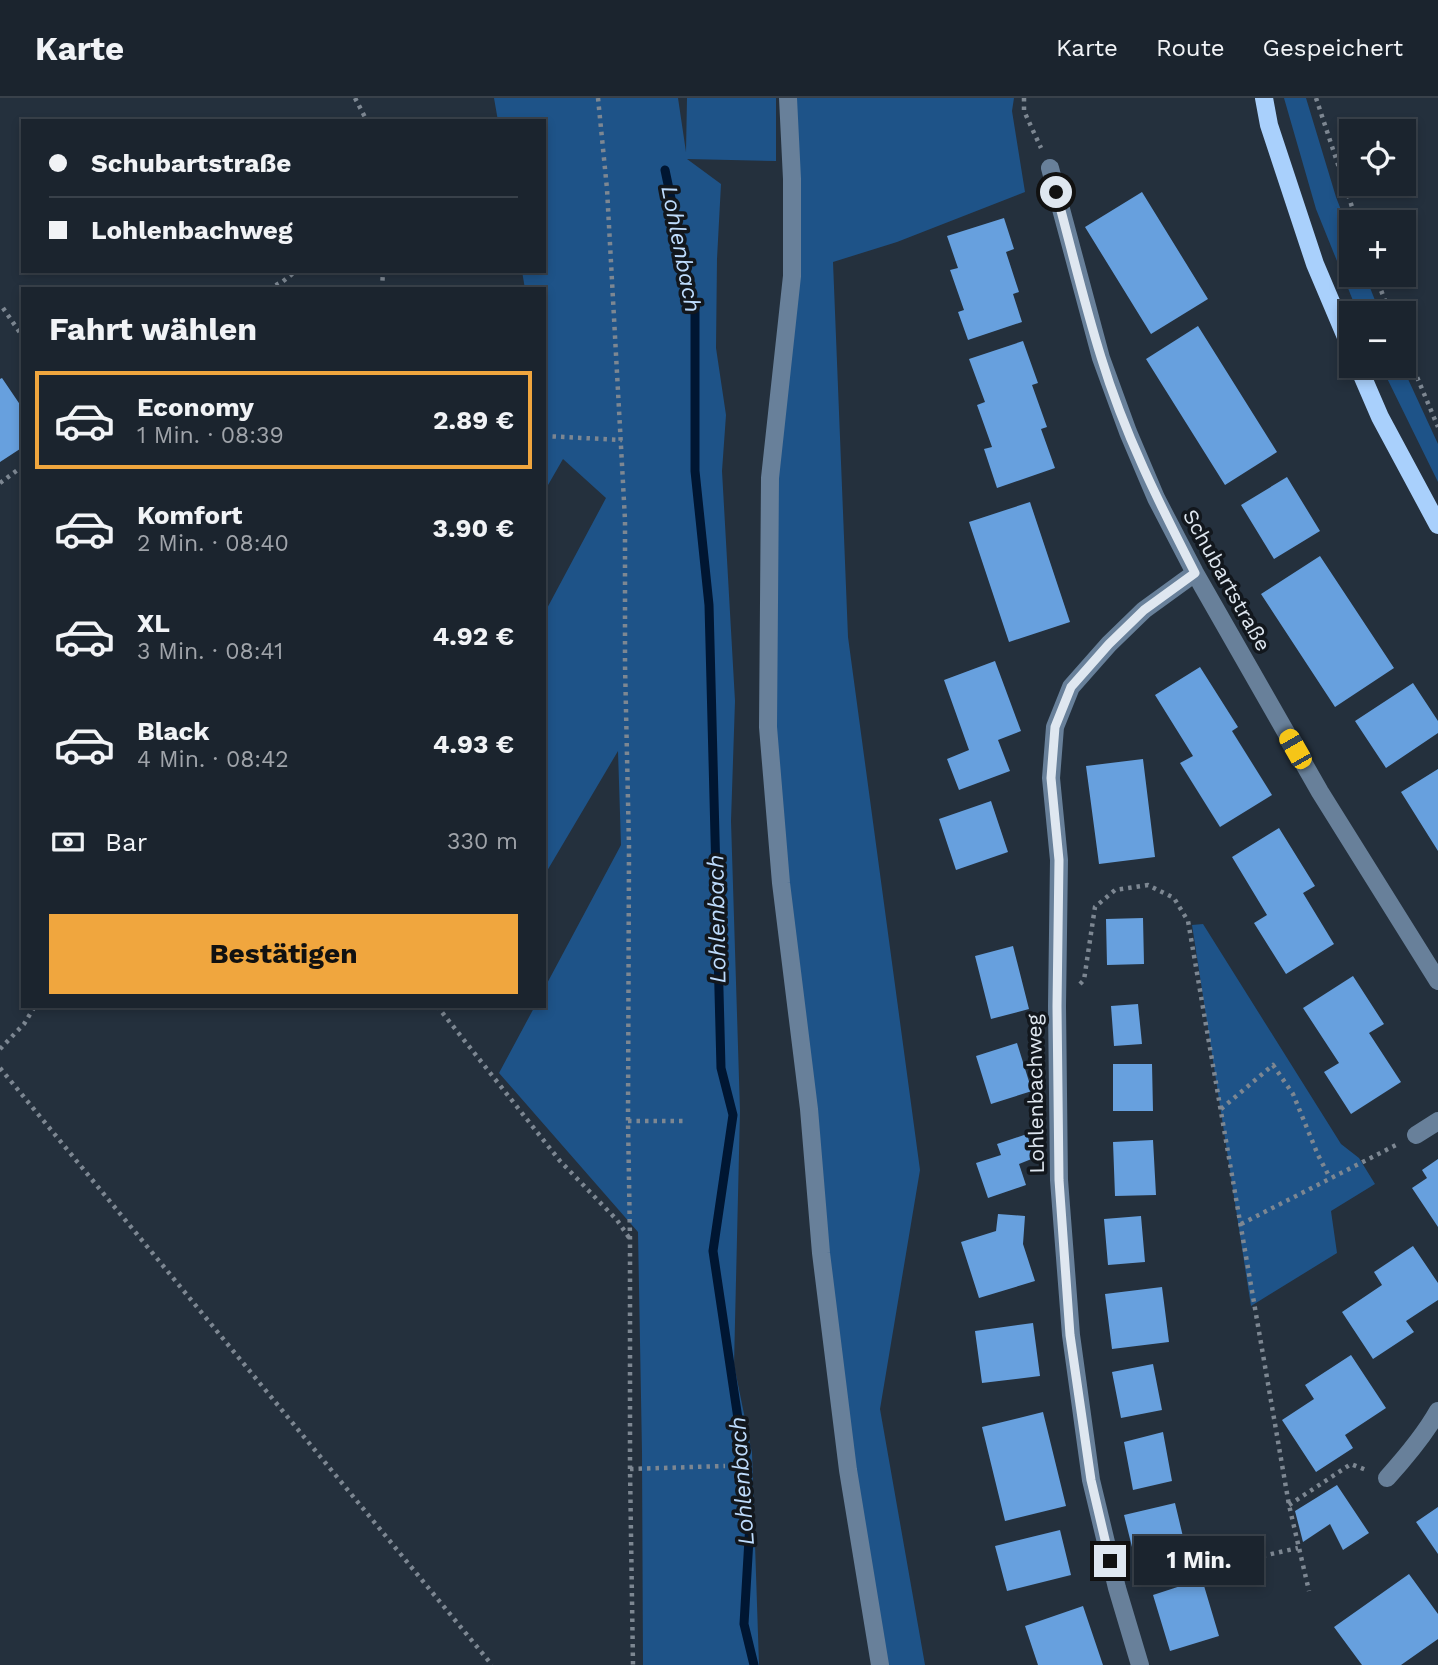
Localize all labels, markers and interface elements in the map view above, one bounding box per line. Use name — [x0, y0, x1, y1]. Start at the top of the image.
text: Karte — [35, 29, 124, 68]
text: Karte — [1056, 34, 1118, 62]
text: Route — [1156, 34, 1225, 62]
text: Gespeichert — [1263, 34, 1403, 62]
map controls — [1339, 119, 1416, 378]
button: locate — [1339, 119, 1416, 196]
text: Schubartstraße — [91, 148, 291, 178]
route start — [1040, 176, 1072, 208]
water label: Lohlenbach — [655, 183, 707, 315]
button: + — [1339, 210, 1416, 287]
text: Lohlenbachweg — [91, 215, 292, 245]
button: − — [1339, 301, 1416, 378]
text: Fahrt wählen — [49, 310, 257, 348]
icon: car — [53, 389, 116, 452]
text: Economy — [137, 392, 254, 422]
text: 2.89 € — [433, 405, 514, 435]
text: 1 Min. · 08:39 — [137, 422, 284, 449]
icon: car — [53, 497, 116, 560]
text: Komfort — [137, 500, 242, 530]
street label: Schubartstraße — [1178, 505, 1276, 655]
text: 3.90 € — [433, 513, 514, 543]
text: 2 Min. · 08:40 — [137, 530, 289, 557]
icon: car — [53, 605, 116, 668]
text: XL — [137, 608, 170, 638]
text: 4.92 € — [433, 621, 514, 651]
text: 3 Min. · 08:41 — [137, 638, 283, 665]
icon: car — [53, 713, 116, 776]
text: Black — [137, 716, 209, 746]
car — [1276, 726, 1315, 772]
text: 4.93 € — [433, 729, 514, 759]
text: 4 Min. · 08:42 — [137, 746, 289, 773]
icon: cash — [49, 823, 87, 861]
text: Bar — [105, 827, 147, 857]
text: 330 m — [447, 828, 518, 855]
water label: Lohlenbach — [702, 854, 732, 984]
button: Bestätigen — [49, 914, 518, 994]
street label: Lohlenbachweg — [1021, 1013, 1049, 1174]
water label: Lohlenbach — [724, 1416, 760, 1546]
callout: 1 Min. — [1134, 1536, 1264, 1586]
route end — [1094, 1545, 1126, 1577]
text: 1 Min. — [1166, 1547, 1232, 1574]

